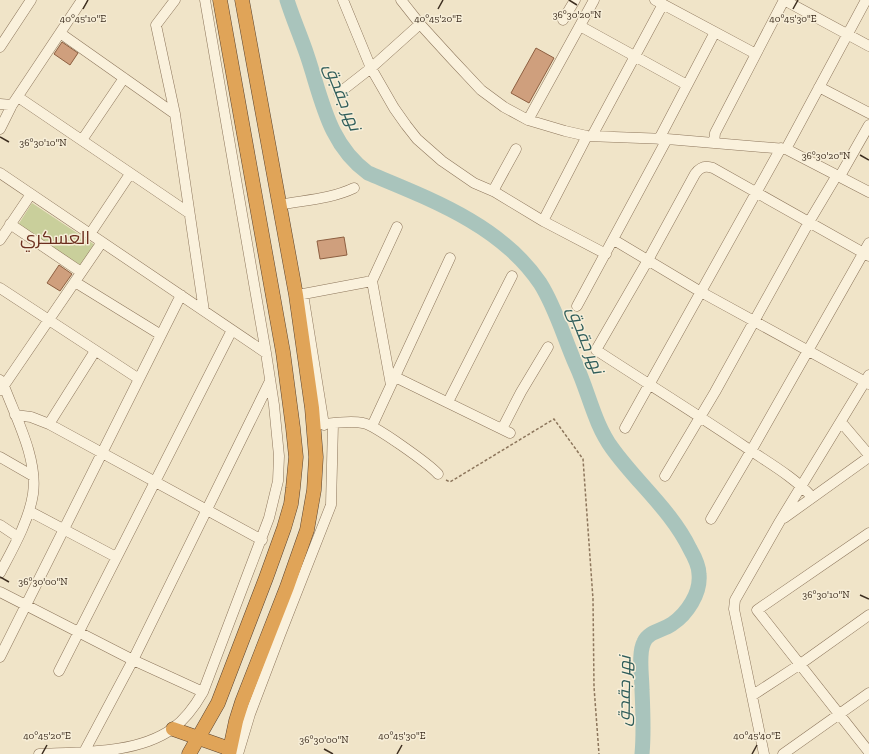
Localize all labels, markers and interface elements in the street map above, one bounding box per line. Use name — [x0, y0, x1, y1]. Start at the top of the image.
text: 36°30'20"N — [553, 9, 602, 21]
text: 40°45'10"E — [60, 13, 106, 25]
text: 40°45'20"E — [414, 13, 462, 25]
text: 40°45'30"E — [769, 13, 817, 25]
water label: نهر جقجق — [320, 61, 366, 136]
text: 36°30'10"N — [19, 137, 67, 149]
text: 36°30'20"N — [802, 150, 851, 162]
district label: العسكري — [20, 227, 90, 252]
water label: نهر جقجق — [563, 304, 609, 379]
text: 36°30'00"N — [18, 576, 68, 588]
text: 36°30'10"N — [802, 589, 850, 601]
water label: نهر جقجق — [613, 653, 636, 726]
text: 40°45'20"E — [23, 730, 71, 742]
text: 40°45'30"E — [378, 730, 426, 742]
text: 40°45'40"E — [733, 730, 781, 742]
text: 36°30'00"N — [299, 734, 349, 746]

